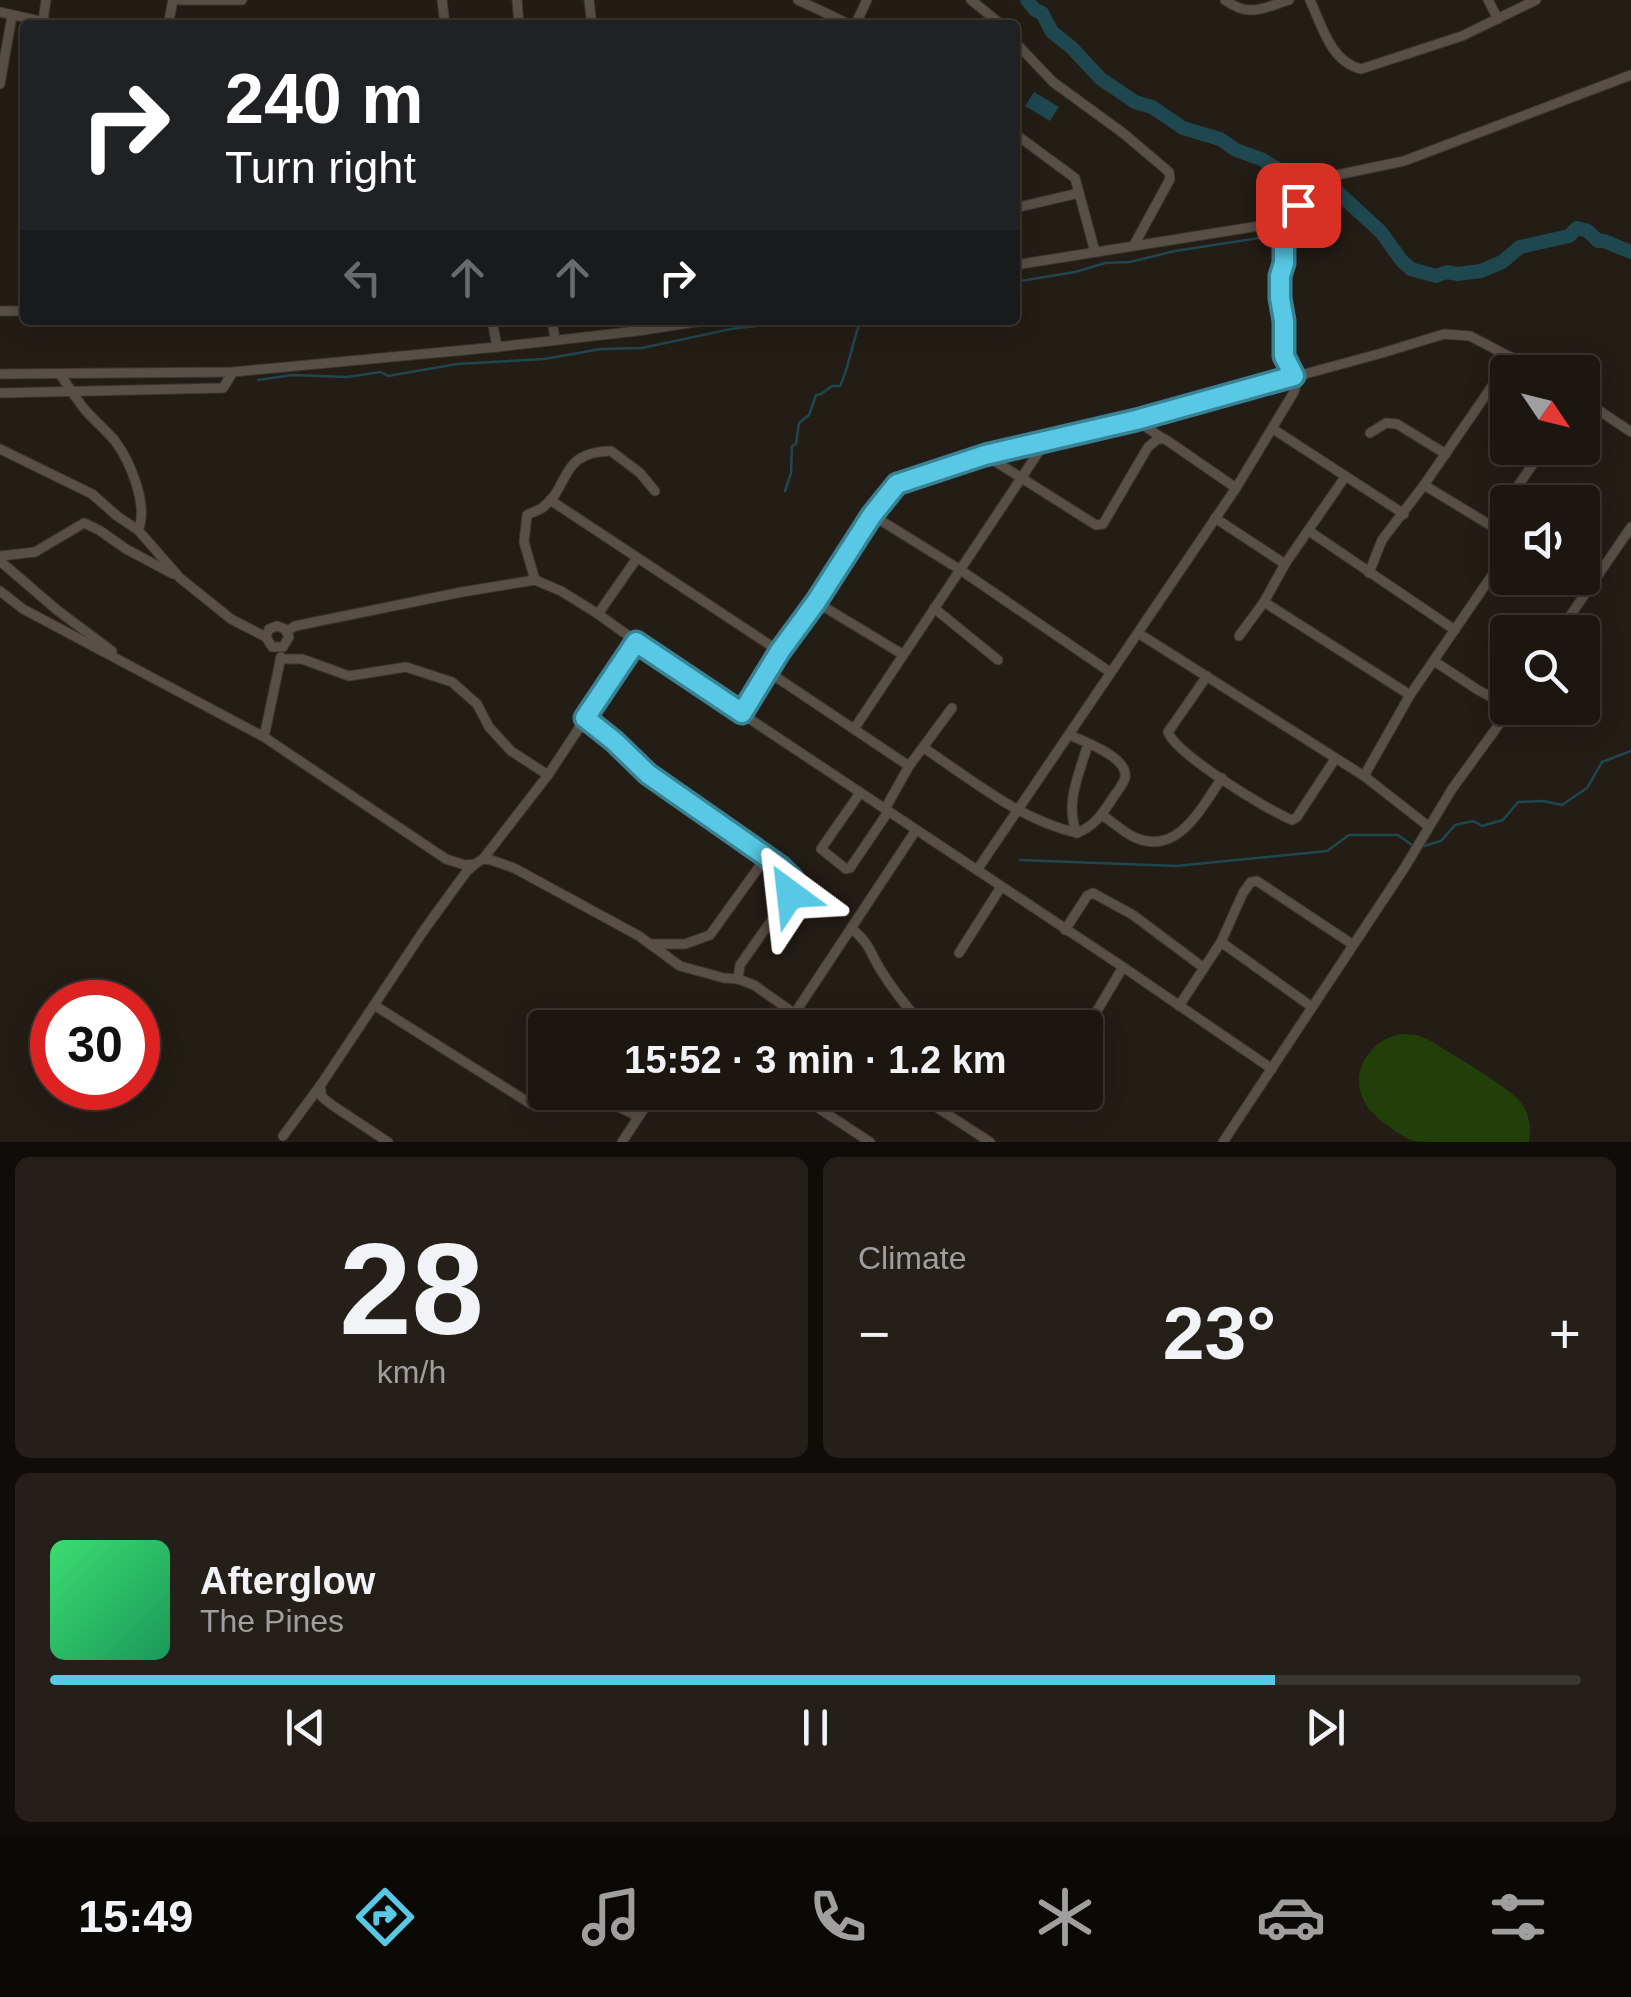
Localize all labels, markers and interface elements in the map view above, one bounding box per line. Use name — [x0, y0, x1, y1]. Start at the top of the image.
icon: right — [60, 60, 190, 190]
text: 240 m — [225, 60, 423, 138]
text: Turn right — [225, 142, 416, 193]
pin — [1256, 163, 1341, 248]
icon: arrive — [1271, 178, 1326, 233]
icon: left — [335, 250, 390, 305]
icon: ahead — [440, 250, 495, 305]
icon: ahead — [545, 250, 600, 305]
icon: right — [650, 250, 705, 305]
north arrow — [1490, 355, 1600, 465]
map controls — [1490, 355, 1600, 725]
button: sound — [1490, 485, 1600, 595]
button: search — [1490, 615, 1600, 725]
position arrow — [738, 842, 842, 946]
speed limit sign: 30 — [30, 980, 160, 1110]
text: 15:52 · 3 min · 1.2 km — [624, 1039, 1007, 1081]
text: 28 — [339, 1216, 484, 1362]
text: Climate — [858, 1240, 966, 1276]
text: 23° — [1163, 1291, 1276, 1375]
text: − — [858, 1303, 890, 1365]
text: + — [1549, 1303, 1581, 1365]
text: km/h — [377, 1354, 446, 1390]
text: Afterglow — [200, 1560, 375, 1602]
text: The Pines — [200, 1603, 344, 1639]
icon: previous — [278, 1700, 333, 1755]
icon: pause — [788, 1700, 843, 1755]
icon: next — [1298, 1700, 1353, 1755]
icon: directions — [350, 1882, 420, 1952]
icon: music — [576, 1882, 646, 1952]
icon: phone — [803, 1882, 873, 1952]
icon: climate — [1030, 1882, 1100, 1952]
icon: car — [1256, 1882, 1326, 1952]
icon: filters — [1483, 1882, 1553, 1952]
text: 15:49 — [78, 1891, 193, 1942]

